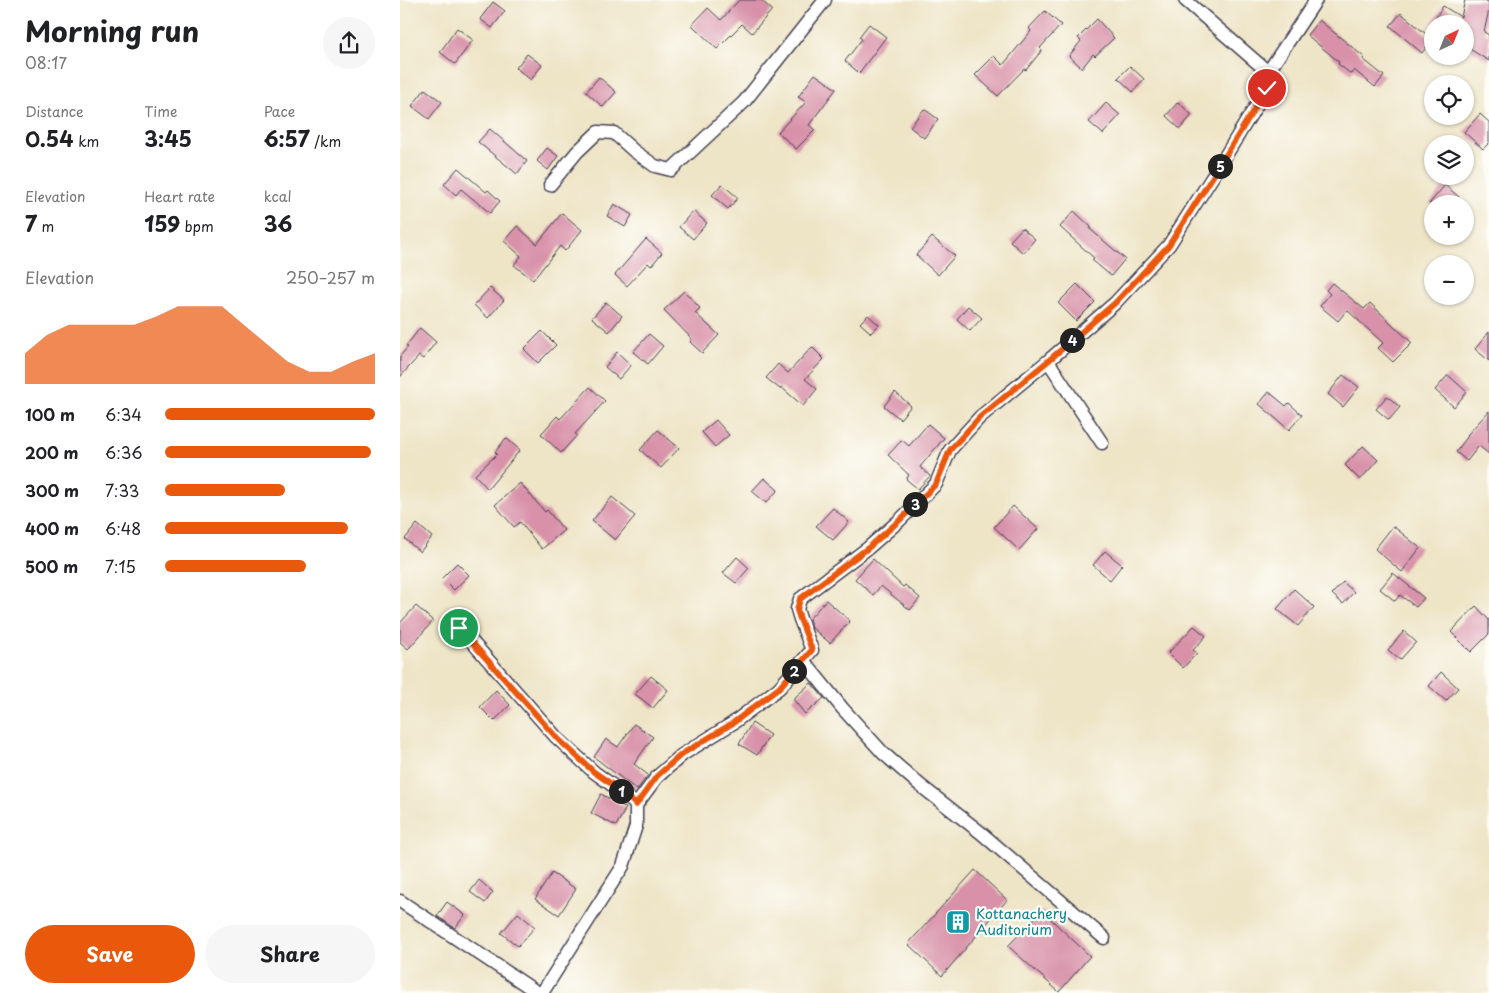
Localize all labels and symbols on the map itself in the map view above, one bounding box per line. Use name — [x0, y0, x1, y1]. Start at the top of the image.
north arrow — [1424, 15, 1474, 65]
pin — [1246, 67, 1288, 109]
pin: 5 — [1208, 154, 1232, 178]
pin: 4 — [1060, 328, 1084, 352]
pin: 3 — [902, 492, 928, 516]
pin — [438, 607, 480, 649]
pin: 2 — [782, 658, 806, 684]
pin: 1 — [608, 778, 634, 804]
place label: Kottanachery Auditorium — [976, 903, 1067, 940]
building icon: Kottanachery Auditorium — [945, 909, 971, 935]

